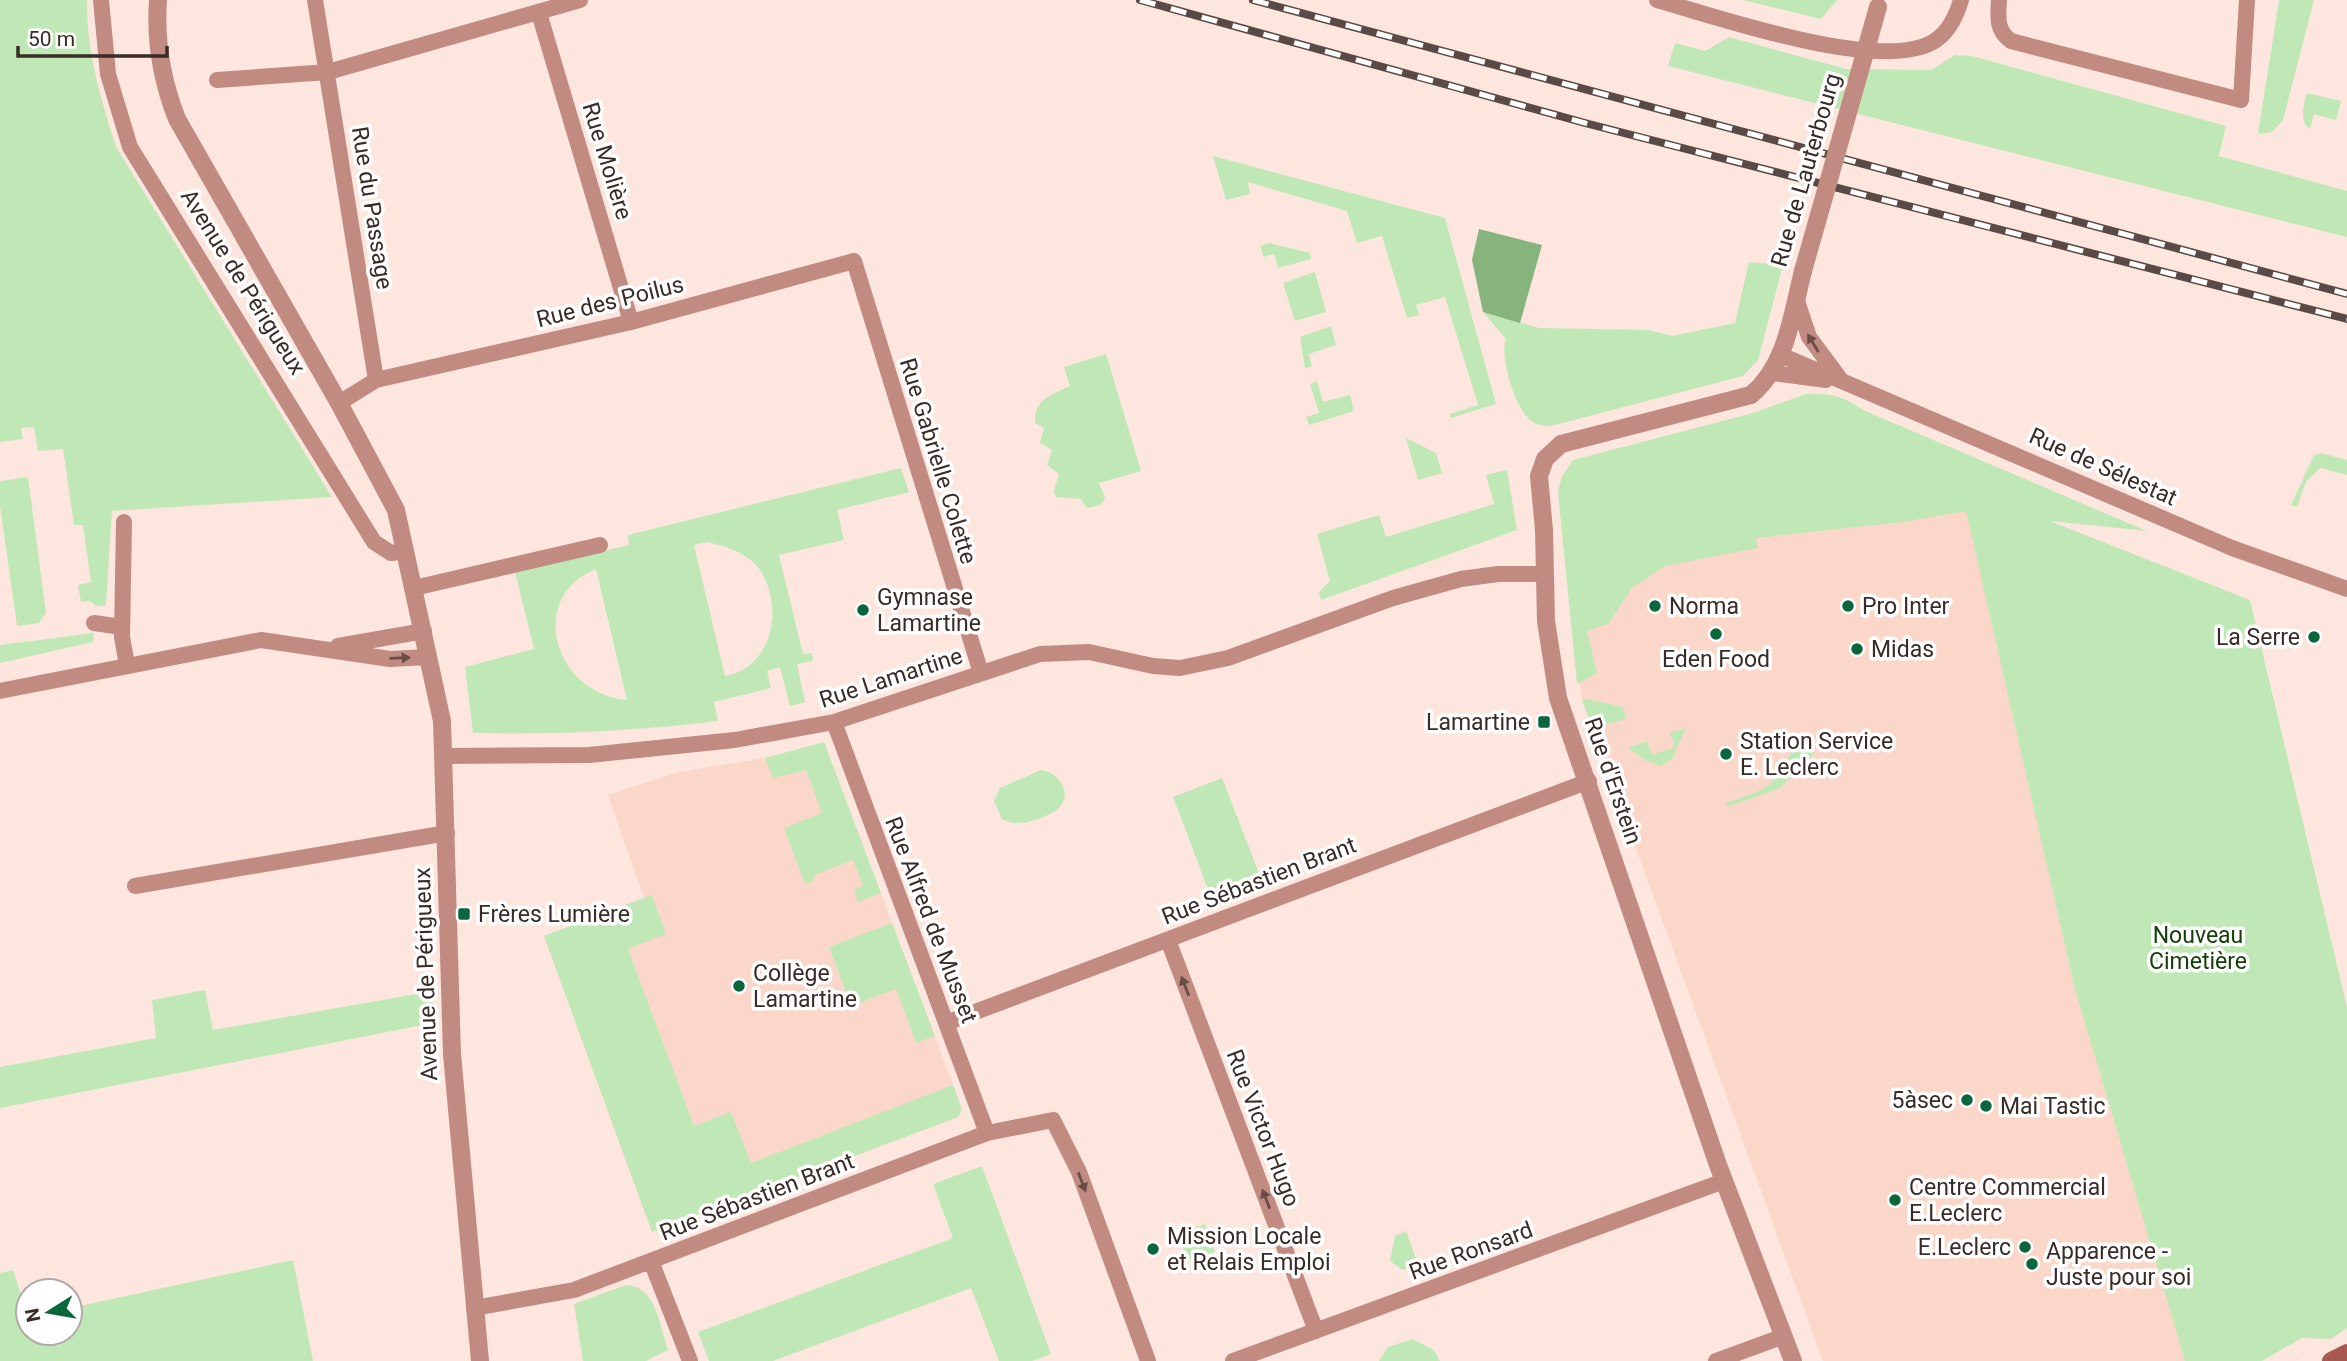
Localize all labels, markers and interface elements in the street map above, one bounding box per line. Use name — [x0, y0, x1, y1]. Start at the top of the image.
scale bar — [18, 14, 166, 58]
text: 50 m — [28, 27, 75, 51]
street label: Rue de Lauterbourg — [1765, 70, 1847, 270]
street label: Rue Molière — [576, 99, 638, 223]
street label: Rue du Passage — [346, 125, 398, 291]
street label: Avenue de Périgueux — [175, 184, 311, 380]
street label: Rue des Poilus — [534, 271, 686, 333]
one-way arrow — [1807, 333, 1819, 352]
street label: Rue Gabrielle Colette — [894, 355, 982, 567]
street label: Rue de Sélestat — [2025, 422, 2181, 512]
place label: Gymnase Lamartine — [877, 584, 981, 637]
place label: Norma — [1669, 593, 1739, 620]
place label: Pro Inter — [1862, 593, 1950, 620]
marker: Norma — [1647, 598, 1663, 614]
marker: Pro Inter — [1840, 598, 1856, 614]
marker: Gymnase Lamartine — [855, 602, 871, 618]
place label: La Serre — [2216, 624, 2300, 651]
marker: Eden Food — [1708, 626, 1724, 642]
marker: La Serre — [2306, 629, 2322, 645]
place label: Midas — [1871, 636, 1934, 663]
marker: Midas — [1849, 641, 1865, 657]
street label: Rue Lamartine — [816, 642, 966, 714]
place label: Eden Food — [1662, 646, 1770, 673]
one-way arrow — [389, 653, 411, 664]
place label: Lamartine — [1426, 709, 1530, 736]
marker: Lamartine — [1536, 714, 1552, 730]
street label: Rue d'Erstein — [1579, 714, 1647, 848]
place label: Station Service E. Leclerc — [1740, 728, 1893, 781]
marker: Station Service E. Leclerc — [1718, 746, 1734, 762]
street label: Rue Alfred de Musset — [879, 813, 983, 1027]
street label: Rue Sébastien Brant — [1158, 831, 1360, 931]
street label: Avenue de Périgueux — [409, 867, 443, 1081]
place label: Frères Lumière — [478, 901, 630, 928]
marker: Frères Lumière — [456, 906, 472, 922]
park label: Nouveau Cimetière — [2149, 922, 2247, 975]
place label: Collège Lamartine — [753, 960, 857, 1013]
one-way arrow — [1179, 975, 1190, 996]
marker: Collège Lamartine — [731, 978, 747, 994]
street label: Rue Victor Hugo — [1221, 1046, 1305, 1210]
place label: 5àsec — [1891, 1087, 1953, 1114]
marker: 5àsec — [1959, 1092, 1975, 1108]
place label: Mai Tastic — [2000, 1093, 2105, 1120]
marker: Mai Tastic — [1978, 1098, 1994, 1114]
street label: Rue Sébastien Brant — [656, 1147, 858, 1247]
one-way arrow — [1077, 1171, 1088, 1192]
place label: Centre Commercial E.Leclerc — [1909, 1174, 2106, 1227]
one-way arrow — [1260, 1188, 1271, 1209]
marker: Centre Commercial E.Leclerc — [1887, 1192, 1903, 1208]
street label: Rue Ronsard — [1405, 1216, 1537, 1286]
place label: Mission Locale et Relais Emploi — [1167, 1223, 1331, 1276]
place label: E.Leclerc — [1918, 1234, 2011, 1261]
place label: Apparence - Juste pour soi — [2046, 1238, 2191, 1291]
marker: E.Leclerc — [2017, 1239, 2033, 1255]
marker: Mission Locale et Relais Emploi — [1145, 1241, 1161, 1257]
marker: Apparence - Juste pour soi — [2024, 1256, 2040, 1272]
north arrow — [14, 1277, 84, 1347]
text: N — [20, 1306, 45, 1324]

